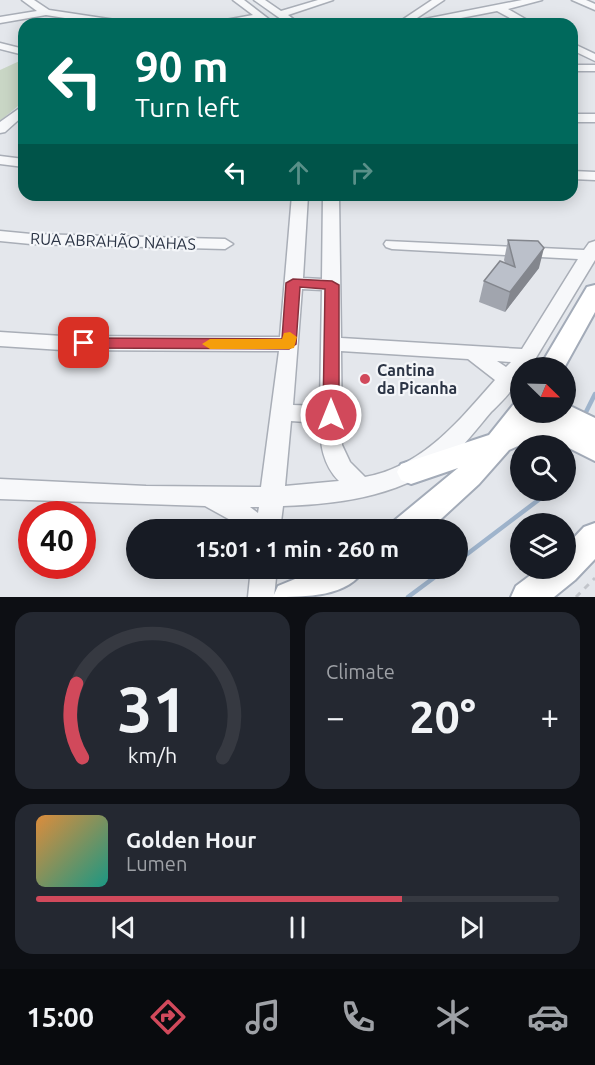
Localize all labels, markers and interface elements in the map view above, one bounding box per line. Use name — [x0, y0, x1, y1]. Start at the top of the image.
icon: left — [36, 42, 114, 120]
text: 90 m — [135, 43, 229, 90]
text: Turn left — [135, 92, 239, 122]
icon: left — [219, 156, 252, 189]
icon: ahead — [282, 156, 315, 189]
icon: right — [345, 156, 378, 189]
street label: RUA ABRAHÃO NAHAS — [30, 228, 196, 253]
pin — [58, 317, 109, 368]
icon: arrive — [67, 326, 100, 359]
north arrow — [510, 357, 576, 423]
map controls — [510, 357, 576, 579]
place label: Cantina da Picanha — [377, 361, 457, 397]
marker: Cantina da Picanha — [358, 372, 372, 386]
position arrow — [299, 383, 363, 447]
button: search — [510, 435, 576, 501]
speed limit sign: 40 — [18, 501, 96, 579]
button: layers — [510, 513, 576, 579]
text: 15:01 · 1 min · 260 m — [195, 536, 399, 561]
text: Climate — [326, 660, 395, 683]
text: 31 — [117, 674, 188, 744]
text: 20° — [409, 691, 476, 742]
text: − — [326, 698, 345, 735]
text: + — [540, 698, 559, 735]
text: km/h — [128, 743, 177, 767]
text: Golden Hour — [126, 827, 256, 852]
text: Lumen — [126, 852, 187, 875]
icon: previous — [107, 911, 140, 944]
icon: pause — [281, 911, 314, 944]
icon: next — [455, 911, 488, 944]
icon: directions — [147, 996, 189, 1038]
icon: music — [242, 996, 284, 1038]
icon: phone — [337, 996, 379, 1038]
icon: climate — [432, 996, 474, 1038]
icon: car — [527, 996, 569, 1038]
text: 15:00 — [26, 1002, 94, 1032]

